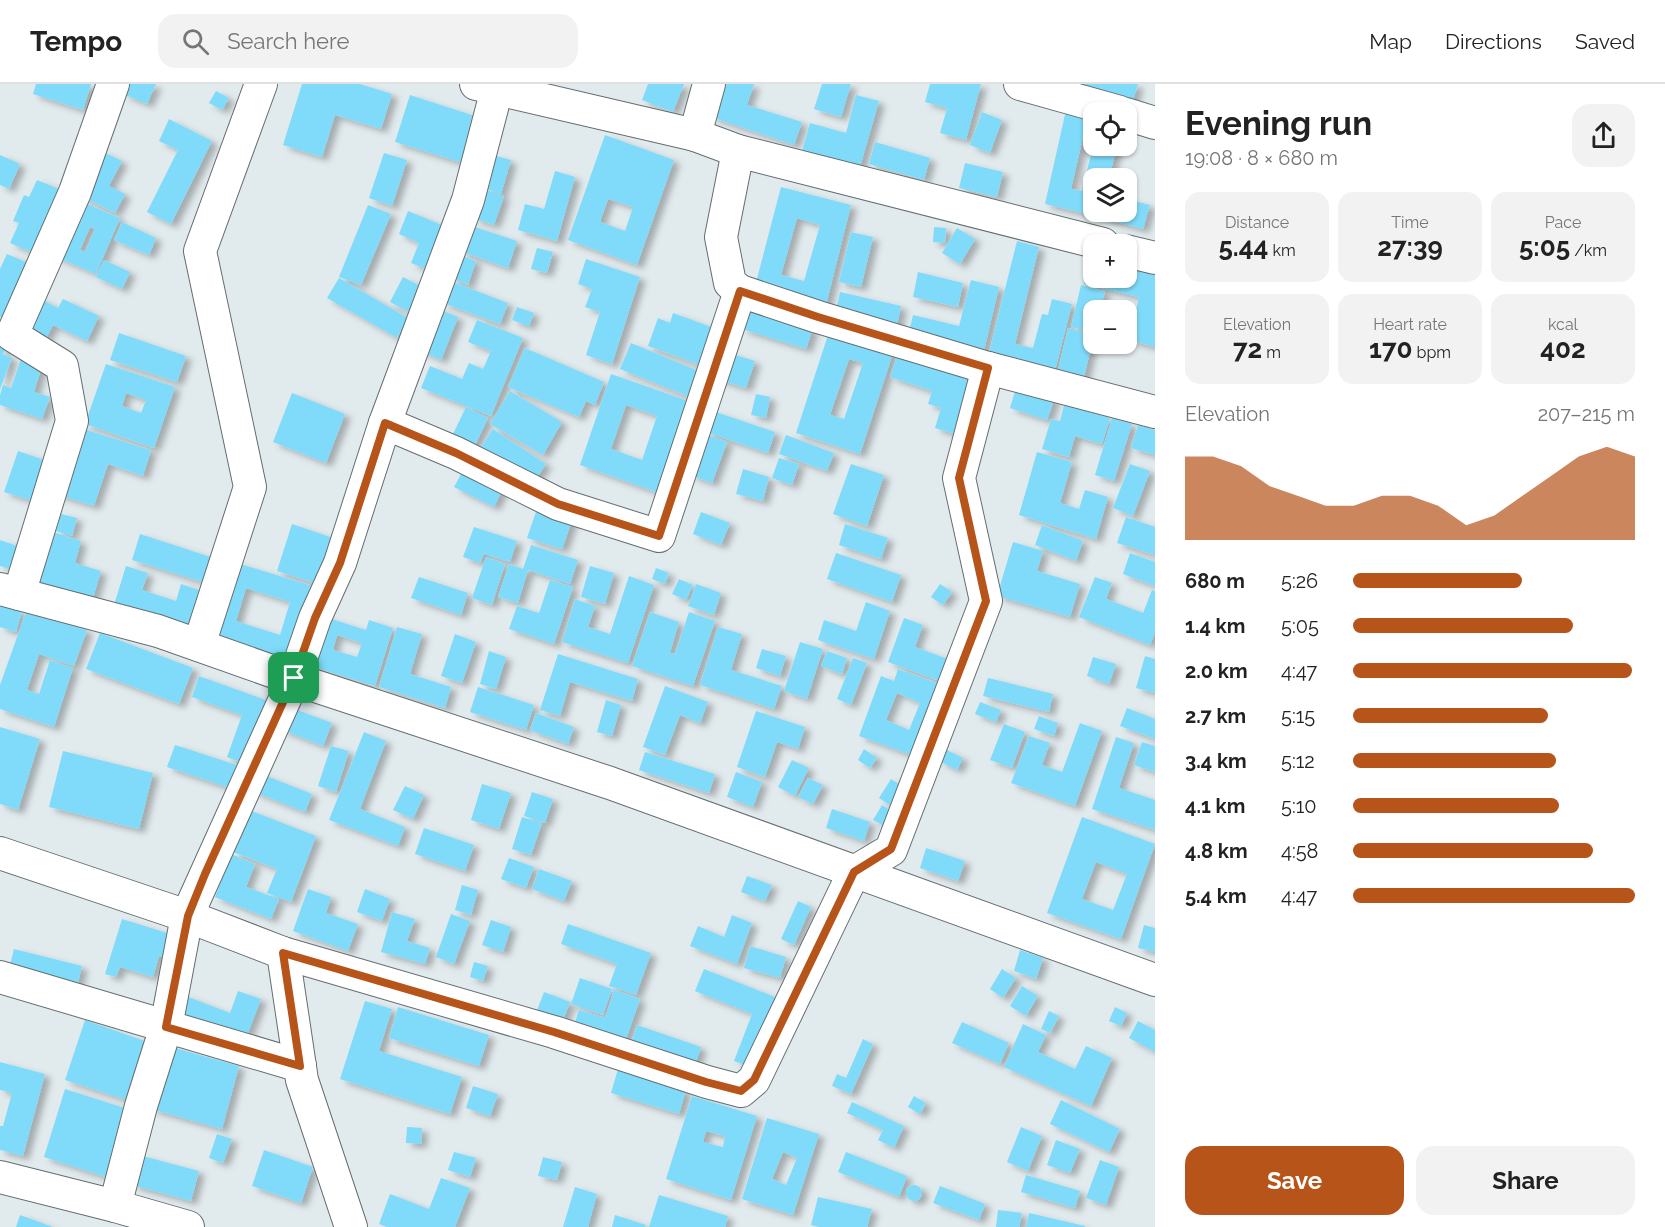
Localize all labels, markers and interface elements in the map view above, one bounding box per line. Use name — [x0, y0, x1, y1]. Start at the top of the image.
search box — [158, 14, 578, 68]
text: Tempo — [30, 25, 122, 58]
icon: search — [179, 25, 212, 58]
text: Search here — [227, 28, 349, 54]
text: Map — [1369, 29, 1412, 54]
text: Directions — [1445, 29, 1542, 54]
text: Saved — [1575, 29, 1635, 54]
map controls — [1083, 102, 1137, 354]
button: locate — [1083, 102, 1137, 156]
text: Evening run — [1185, 104, 1372, 143]
button: share — [1572, 104, 1635, 167]
text: 19:08 · 8 × 680 m — [1185, 146, 1338, 170]
button: layers — [1083, 168, 1137, 222]
text: Distance — [1225, 213, 1289, 232]
text: Time — [1391, 213, 1429, 232]
text: Pace — [1545, 213, 1581, 232]
text: 5.44 — [1218, 232, 1268, 262]
text: 27:39 — [1377, 232, 1443, 262]
text: 5:05 — [1519, 232, 1570, 262]
button: + — [1083, 234, 1137, 288]
text: km — [1268, 241, 1296, 260]
text: /km — [1570, 241, 1607, 260]
button: − — [1083, 300, 1137, 354]
text: Elevation — [1223, 315, 1291, 334]
text: Heart rate — [1373, 315, 1447, 334]
text: kcal — [1548, 315, 1578, 334]
text: 72 — [1233, 334, 1262, 364]
text: 170 — [1369, 334, 1412, 364]
text: 402 — [1540, 334, 1586, 364]
text: m — [1262, 343, 1281, 362]
text: bpm — [1412, 343, 1451, 362]
text: Elevation — [1185, 402, 1270, 426]
text: 207–215 m — [1538, 402, 1635, 426]
text: 680 m — [1185, 569, 1245, 593]
text: 5:26 — [1281, 569, 1318, 593]
text: 1.4 km — [1185, 614, 1245, 638]
text: 5:05 — [1281, 614, 1319, 638]
pin — [268, 652, 319, 703]
text: 2.0 km — [1185, 659, 1248, 683]
text: 4:47 — [1281, 659, 1317, 683]
icon: arrive — [277, 661, 310, 694]
text: 2.7 km — [1185, 704, 1246, 728]
text: 5:15 — [1281, 704, 1315, 728]
text: 3.4 km — [1185, 749, 1247, 773]
text: 5:12 — [1281, 749, 1315, 773]
text: 4.1 km — [1185, 794, 1245, 818]
text: 5:10 — [1281, 794, 1316, 818]
text: 4.8 km — [1185, 839, 1248, 863]
text: 4:58 — [1281, 839, 1318, 863]
text: 5.4 km — [1185, 884, 1247, 908]
text: 4:47 — [1281, 884, 1317, 908]
button: Save — [1185, 1146, 1404, 1215]
button: Share — [1416, 1146, 1635, 1215]

